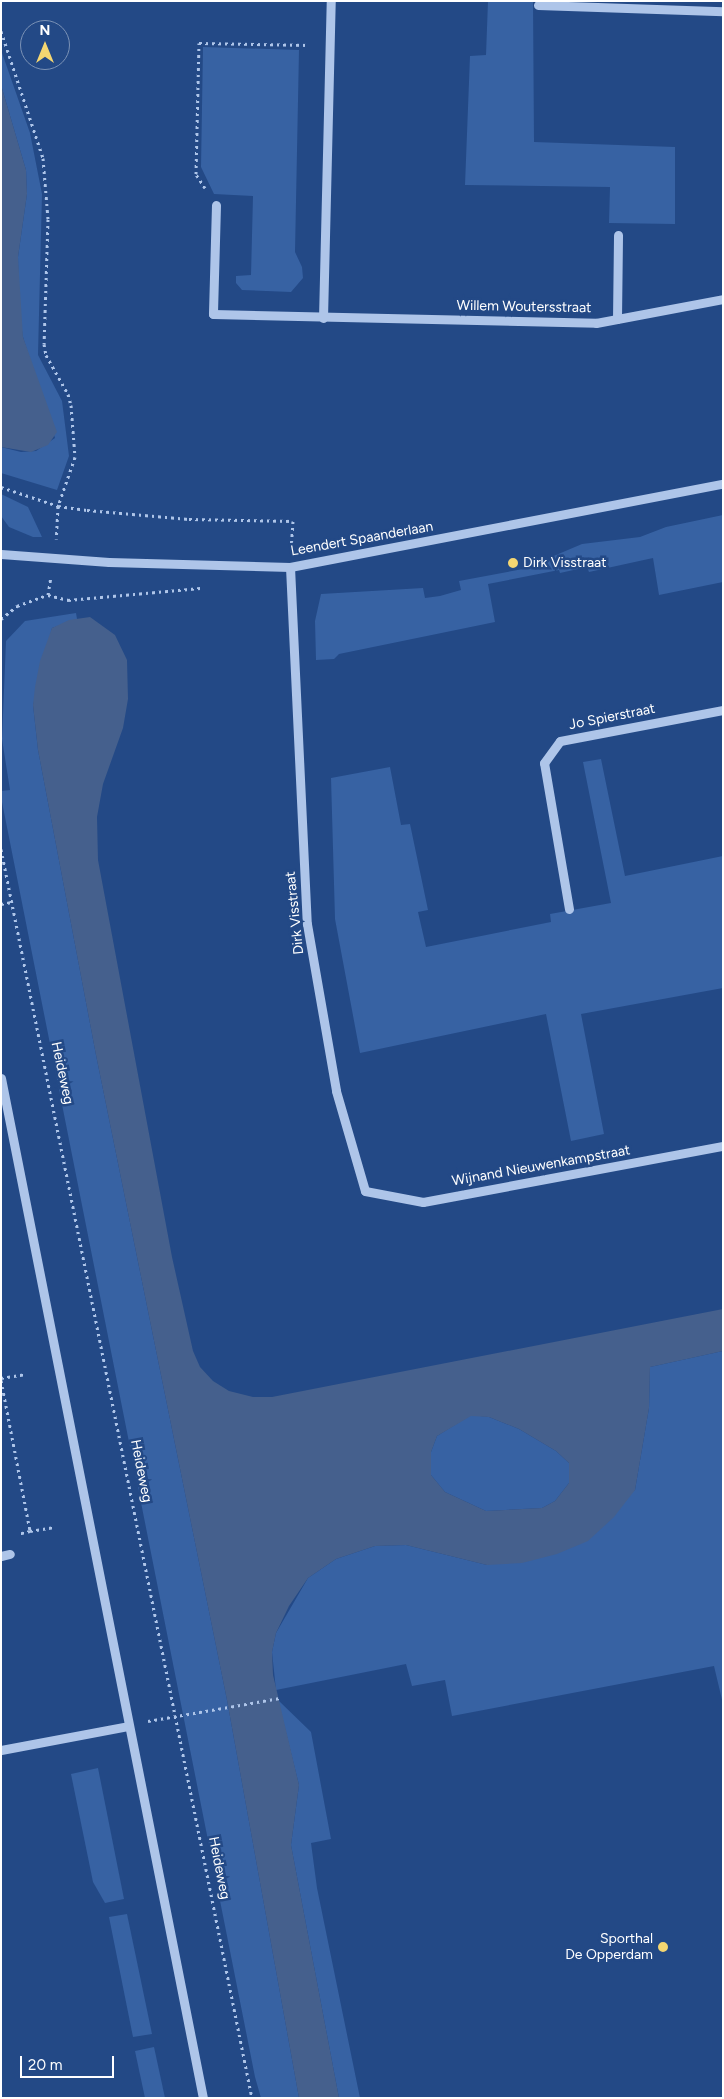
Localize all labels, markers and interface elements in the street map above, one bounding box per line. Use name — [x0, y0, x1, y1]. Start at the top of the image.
north arrow — [20, 20, 70, 70]
text: N — [40, 22, 50, 39]
street label: Willem Woutersstraat — [456, 297, 592, 317]
street label: Leendert Spaanderlaan — [289, 518, 435, 560]
place label: Dirk Visstraat — [523, 555, 606, 571]
marker: Dirk Visstraat — [507, 557, 519, 569]
street label: Jo Spierstraat — [567, 700, 657, 734]
street label: Dirk Visstraat — [282, 871, 308, 955]
street label: Heideweg — [47, 1040, 77, 1106]
street label: Wijnand Nieuwenkampstraat — [451, 1142, 631, 1190]
street label: Heideweg — [127, 1438, 155, 1504]
street label: Heideweg — [205, 1835, 233, 1901]
place label: Sporthal De Opperdam — [565, 1931, 653, 1964]
marker: Sporthal De Opperdam — [657, 1941, 669, 1953]
scale bar — [22, 2046, 116, 2078]
text: 20 m — [28, 2056, 62, 2074]

